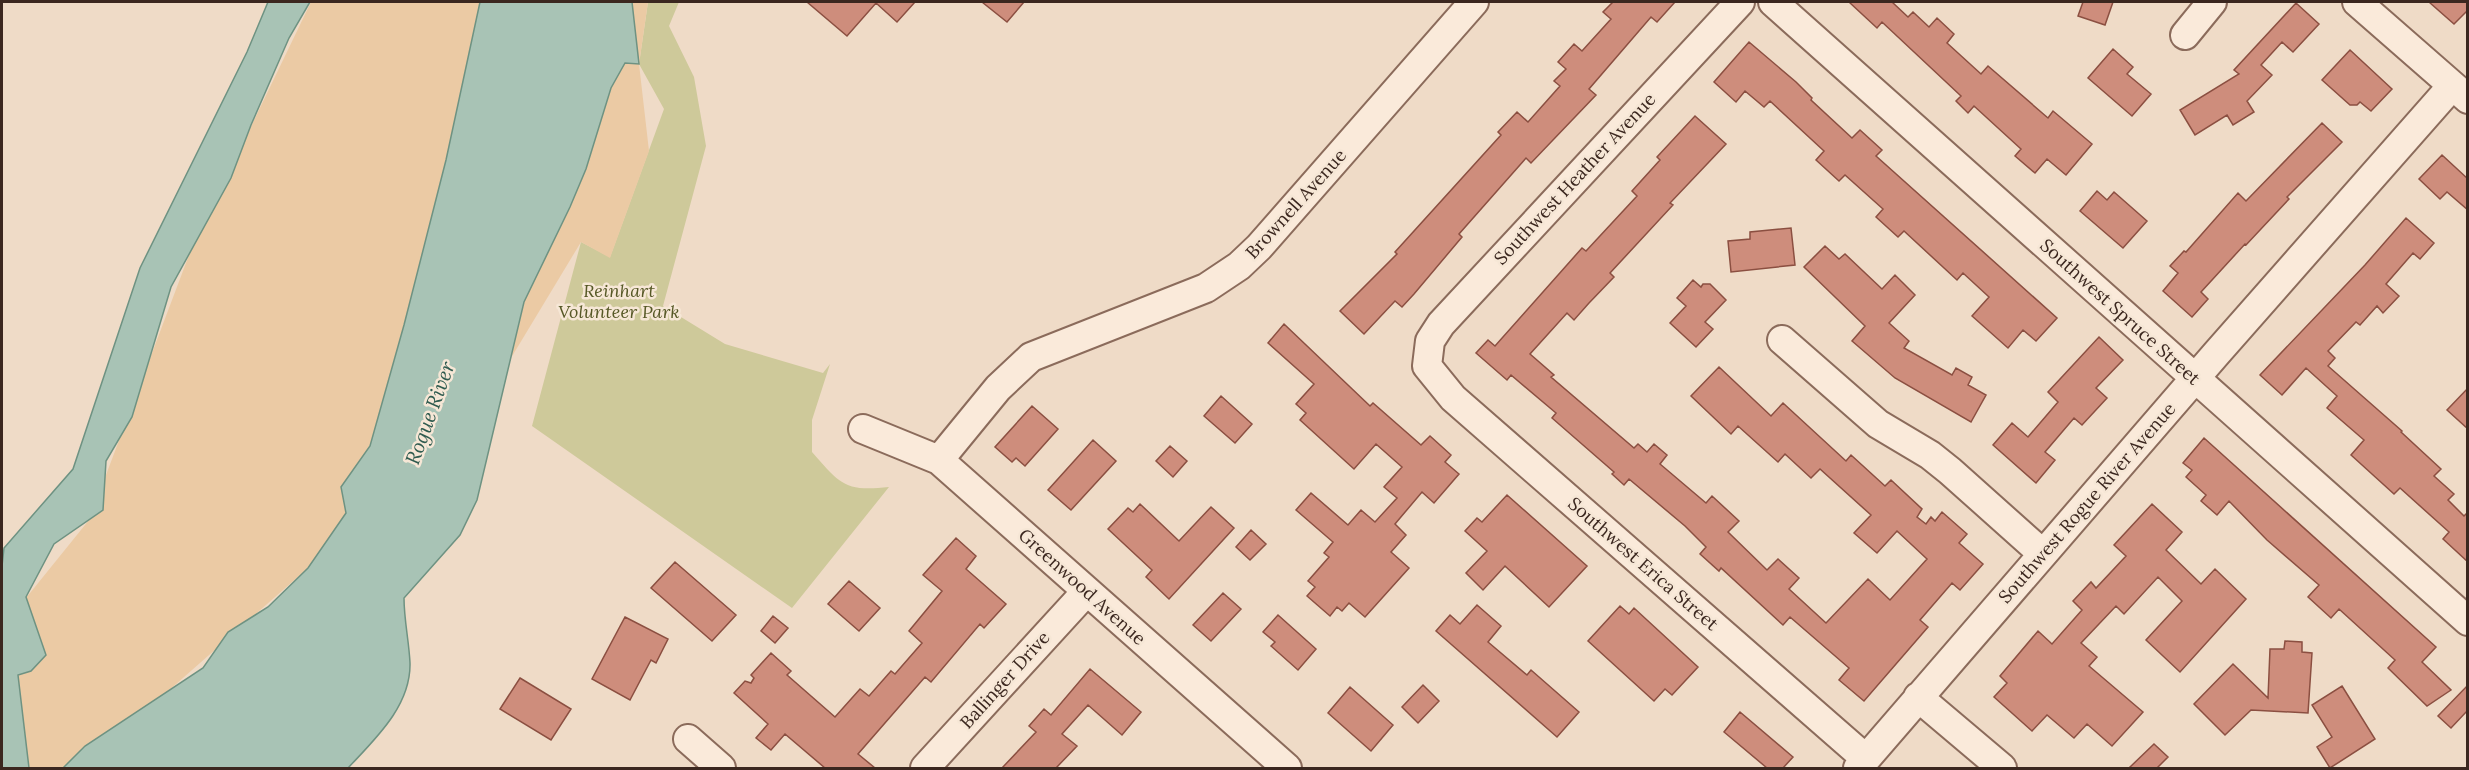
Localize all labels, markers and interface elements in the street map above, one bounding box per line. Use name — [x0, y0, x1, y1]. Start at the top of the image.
street label: Southwest Heather Avenue — [1489, 88, 1661, 269]
street label: Brownell Avenue — [1240, 144, 1351, 263]
street label: Southwest Spruce Street — [2036, 234, 2205, 390]
park label: Reinhart Volunteer Park — [558, 279, 680, 323]
water label: Rogue River — [399, 357, 460, 468]
street label: Southwest Rogue River Avenue — [1993, 397, 2180, 608]
street label: Southwest Erica Street — [1563, 492, 1723, 635]
street label: Greenwood Avenue — [1014, 523, 1151, 650]
street label: Ballinger Drive — [955, 626, 1055, 733]

